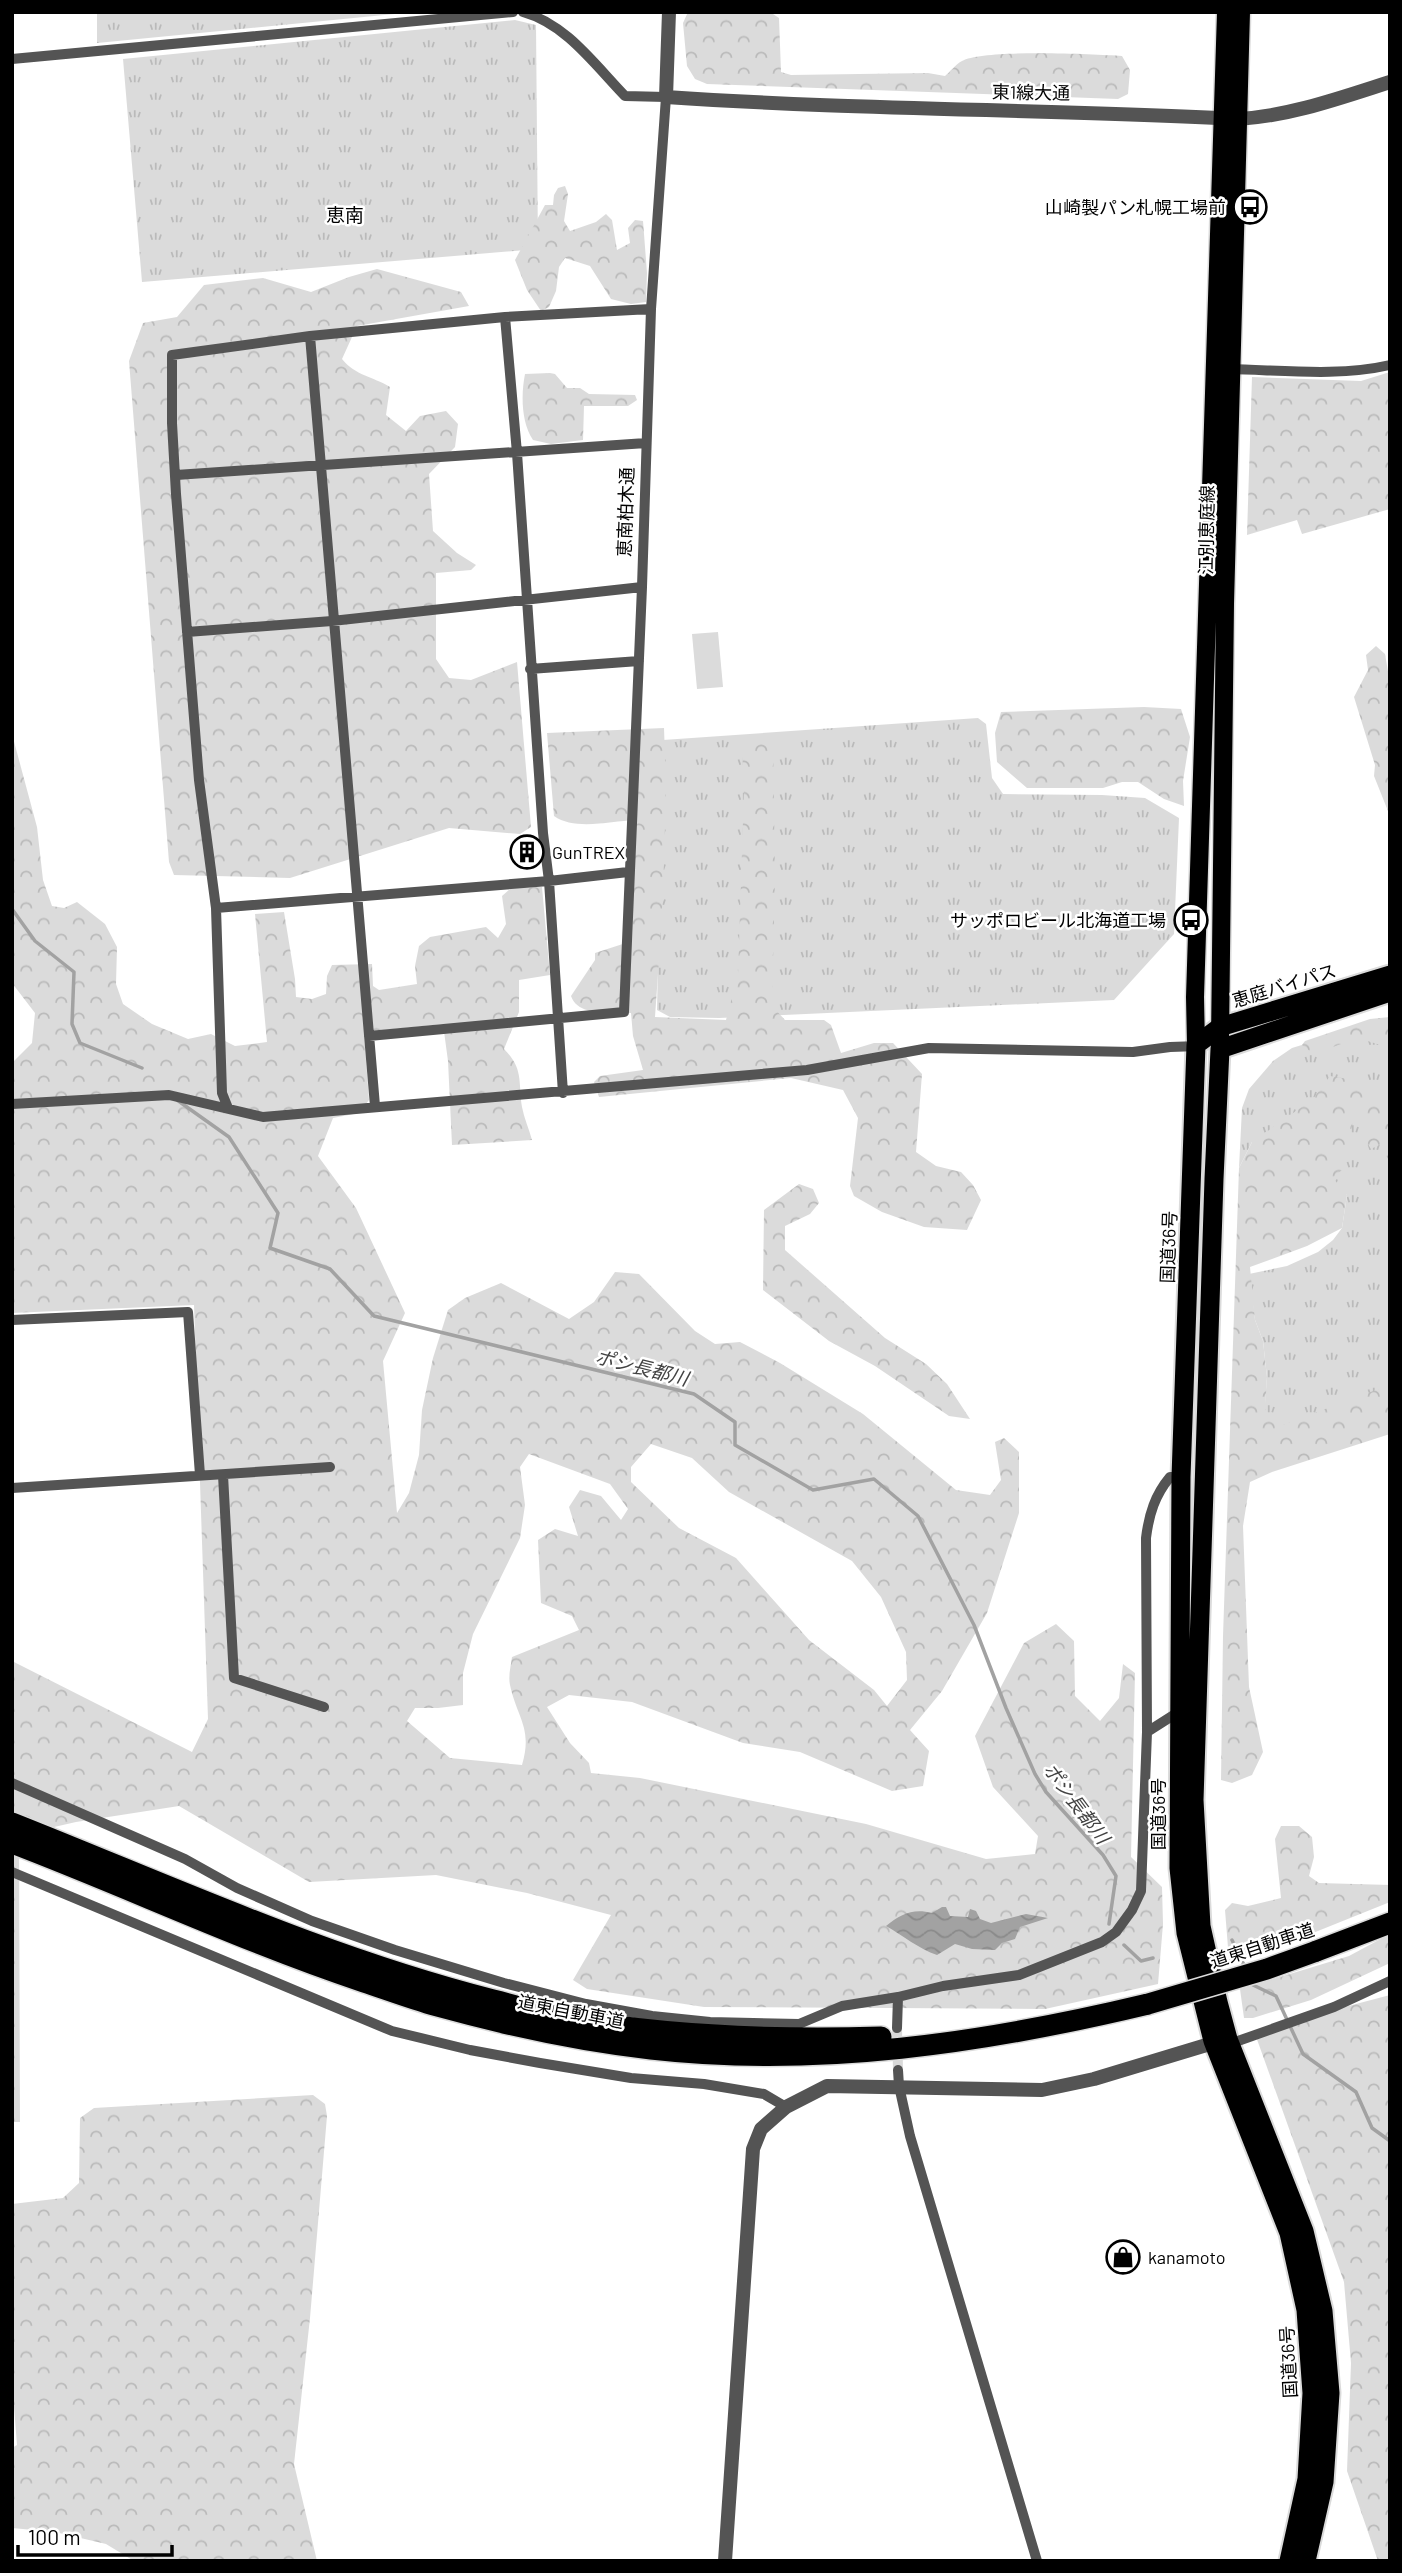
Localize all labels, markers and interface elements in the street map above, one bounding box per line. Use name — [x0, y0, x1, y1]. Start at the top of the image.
street label: 東1線大通 — [992, 80, 1070, 104]
bus stop icon: 山崎製パン札幌工場前 — [1231, 188, 1269, 226]
place label: 山崎製パン札幌工場前 — [1045, 196, 1226, 218]
district label: 恵南 — [326, 203, 364, 226]
street label: 恵南柏木通 — [612, 467, 638, 557]
street label: 江別恵庭線 — [1194, 485, 1218, 575]
building icon: GunTREX — [508, 833, 546, 871]
place label: GunTREX — [552, 841, 625, 863]
bus stop icon: サッポロビール北海道工場 — [1172, 901, 1210, 939]
place label: サッポロビール北海道工場 — [950, 909, 1166, 931]
street label: 恵庭バイパス — [1229, 959, 1339, 1011]
street label: 国道36号 — [1156, 1210, 1180, 1284]
water label: ポシ長都川 — [593, 1344, 693, 1390]
water label: ポシ長都川 — [1039, 1758, 1116, 1849]
street label: 国道36号 — [1147, 1778, 1169, 1850]
street label: 道東自動車道 — [1207, 1918, 1317, 1972]
street label: 道東自動車道 — [516, 1990, 626, 2032]
shop icon: kanamoto — [1104, 2238, 1142, 2276]
place label: kanamoto — [1148, 2246, 1226, 2268]
street label: 国道36号 — [1275, 2325, 1301, 2399]
scale bar — [18, 2514, 172, 2558]
text: 100 m — [28, 2524, 81, 2549]

